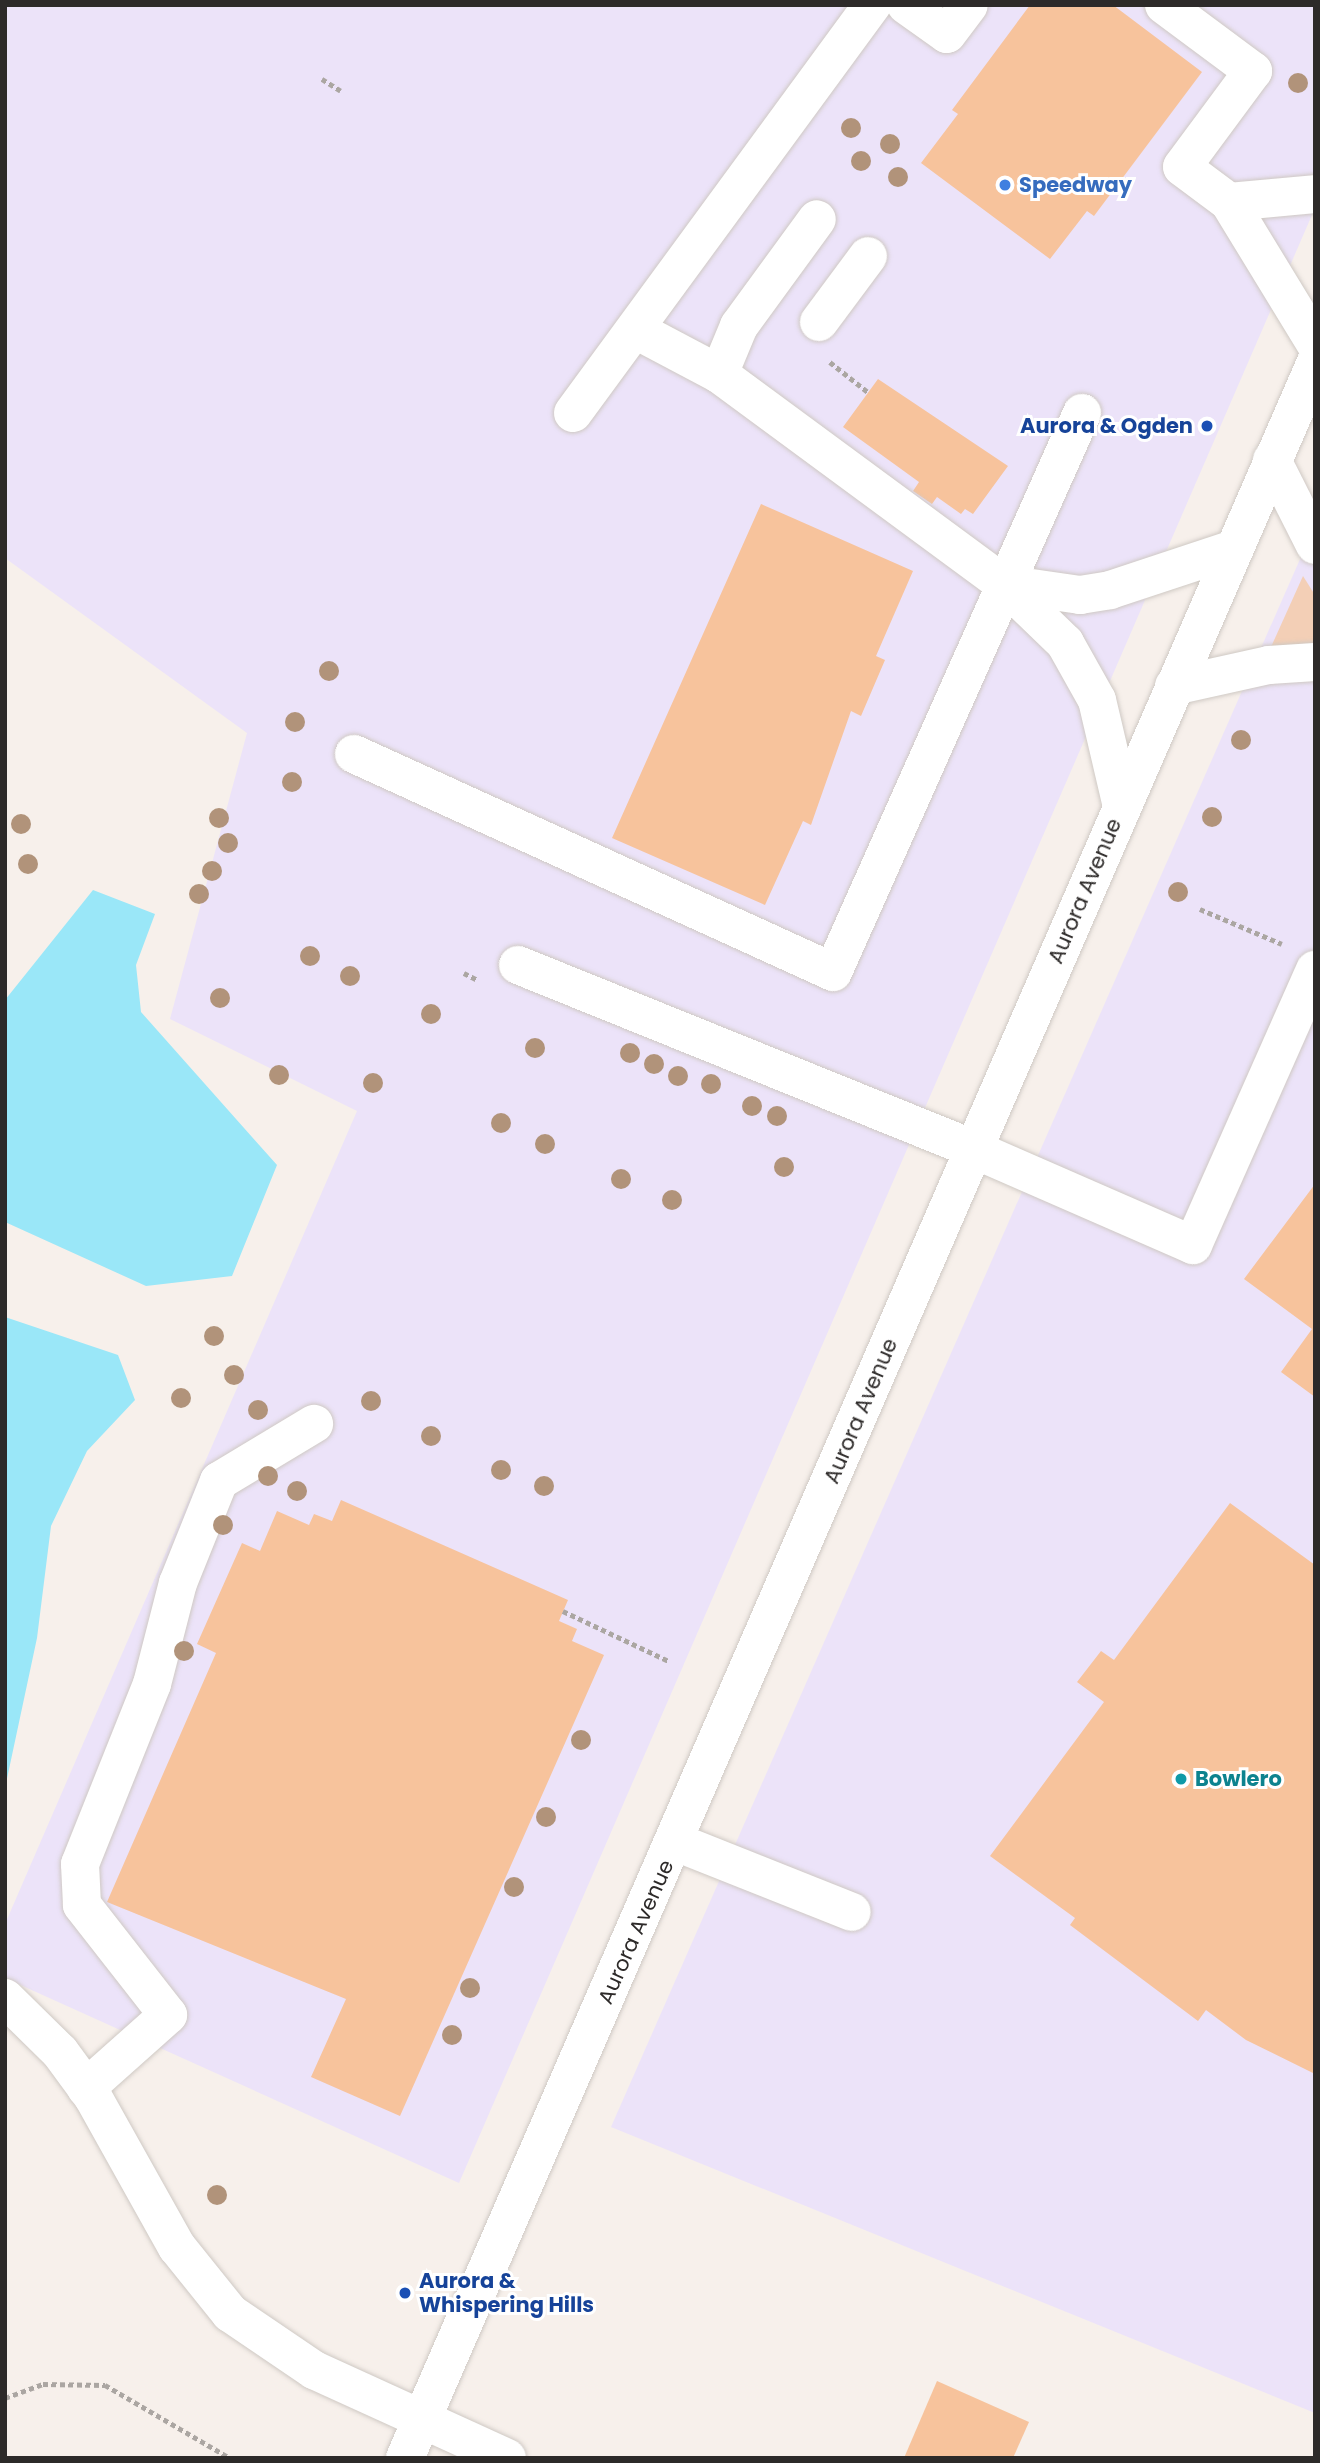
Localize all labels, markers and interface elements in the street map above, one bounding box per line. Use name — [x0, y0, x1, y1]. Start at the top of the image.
place label: Speedway — [1019, 172, 1132, 198]
marker: Speedway — [997, 177, 1013, 193]
place label: Aurora & Ogden — [1020, 413, 1193, 439]
marker: Aurora & Ogden — [1199, 418, 1215, 434]
street label: Aurora Avenue — [1043, 815, 1127, 967]
street label: Aurora Avenue — [819, 1335, 903, 1487]
place label: Bowlero — [1195, 1766, 1282, 1792]
marker: Bowlero — [1173, 1771, 1189, 1787]
street label: Aurora Avenue — [593, 1856, 679, 2008]
place label: Aurora & Whispering Hills — [419, 2268, 594, 2318]
marker: Aurora & Whispering Hills — [397, 2285, 413, 2301]

